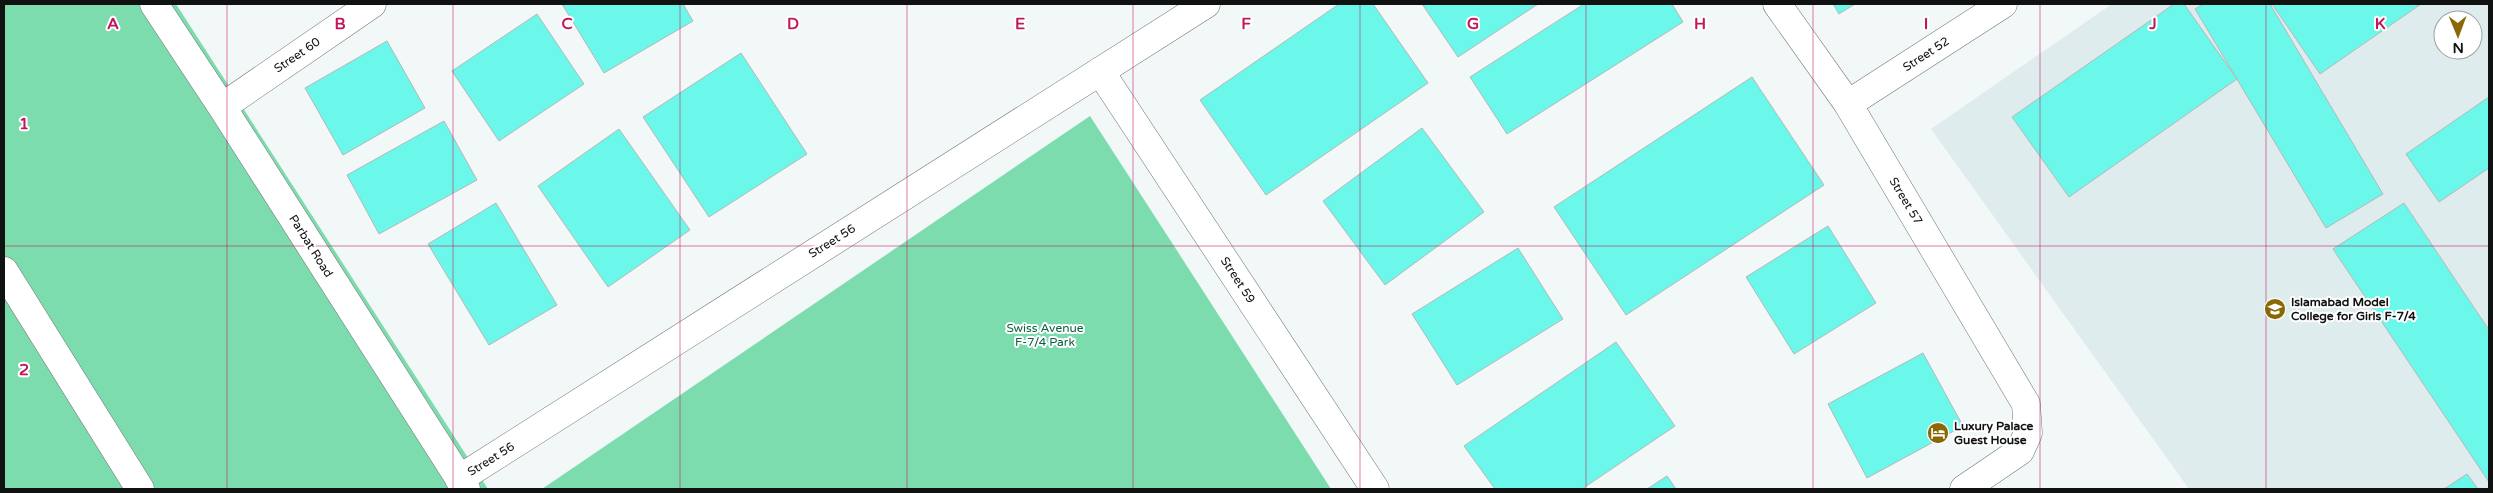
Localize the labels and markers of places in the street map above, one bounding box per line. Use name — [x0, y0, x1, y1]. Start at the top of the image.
place label: Islamabad Model College for Girls F-7/4 — [2291, 295, 2416, 324]
school or university icon: Islamabad Model College for Girls F-7/4 — [2263, 297, 2287, 321]
place label: Luxury Palace Guest House — [1954, 419, 2034, 447]
hotel icon: Luxury Palace Guest House — [1926, 421, 1950, 445]

